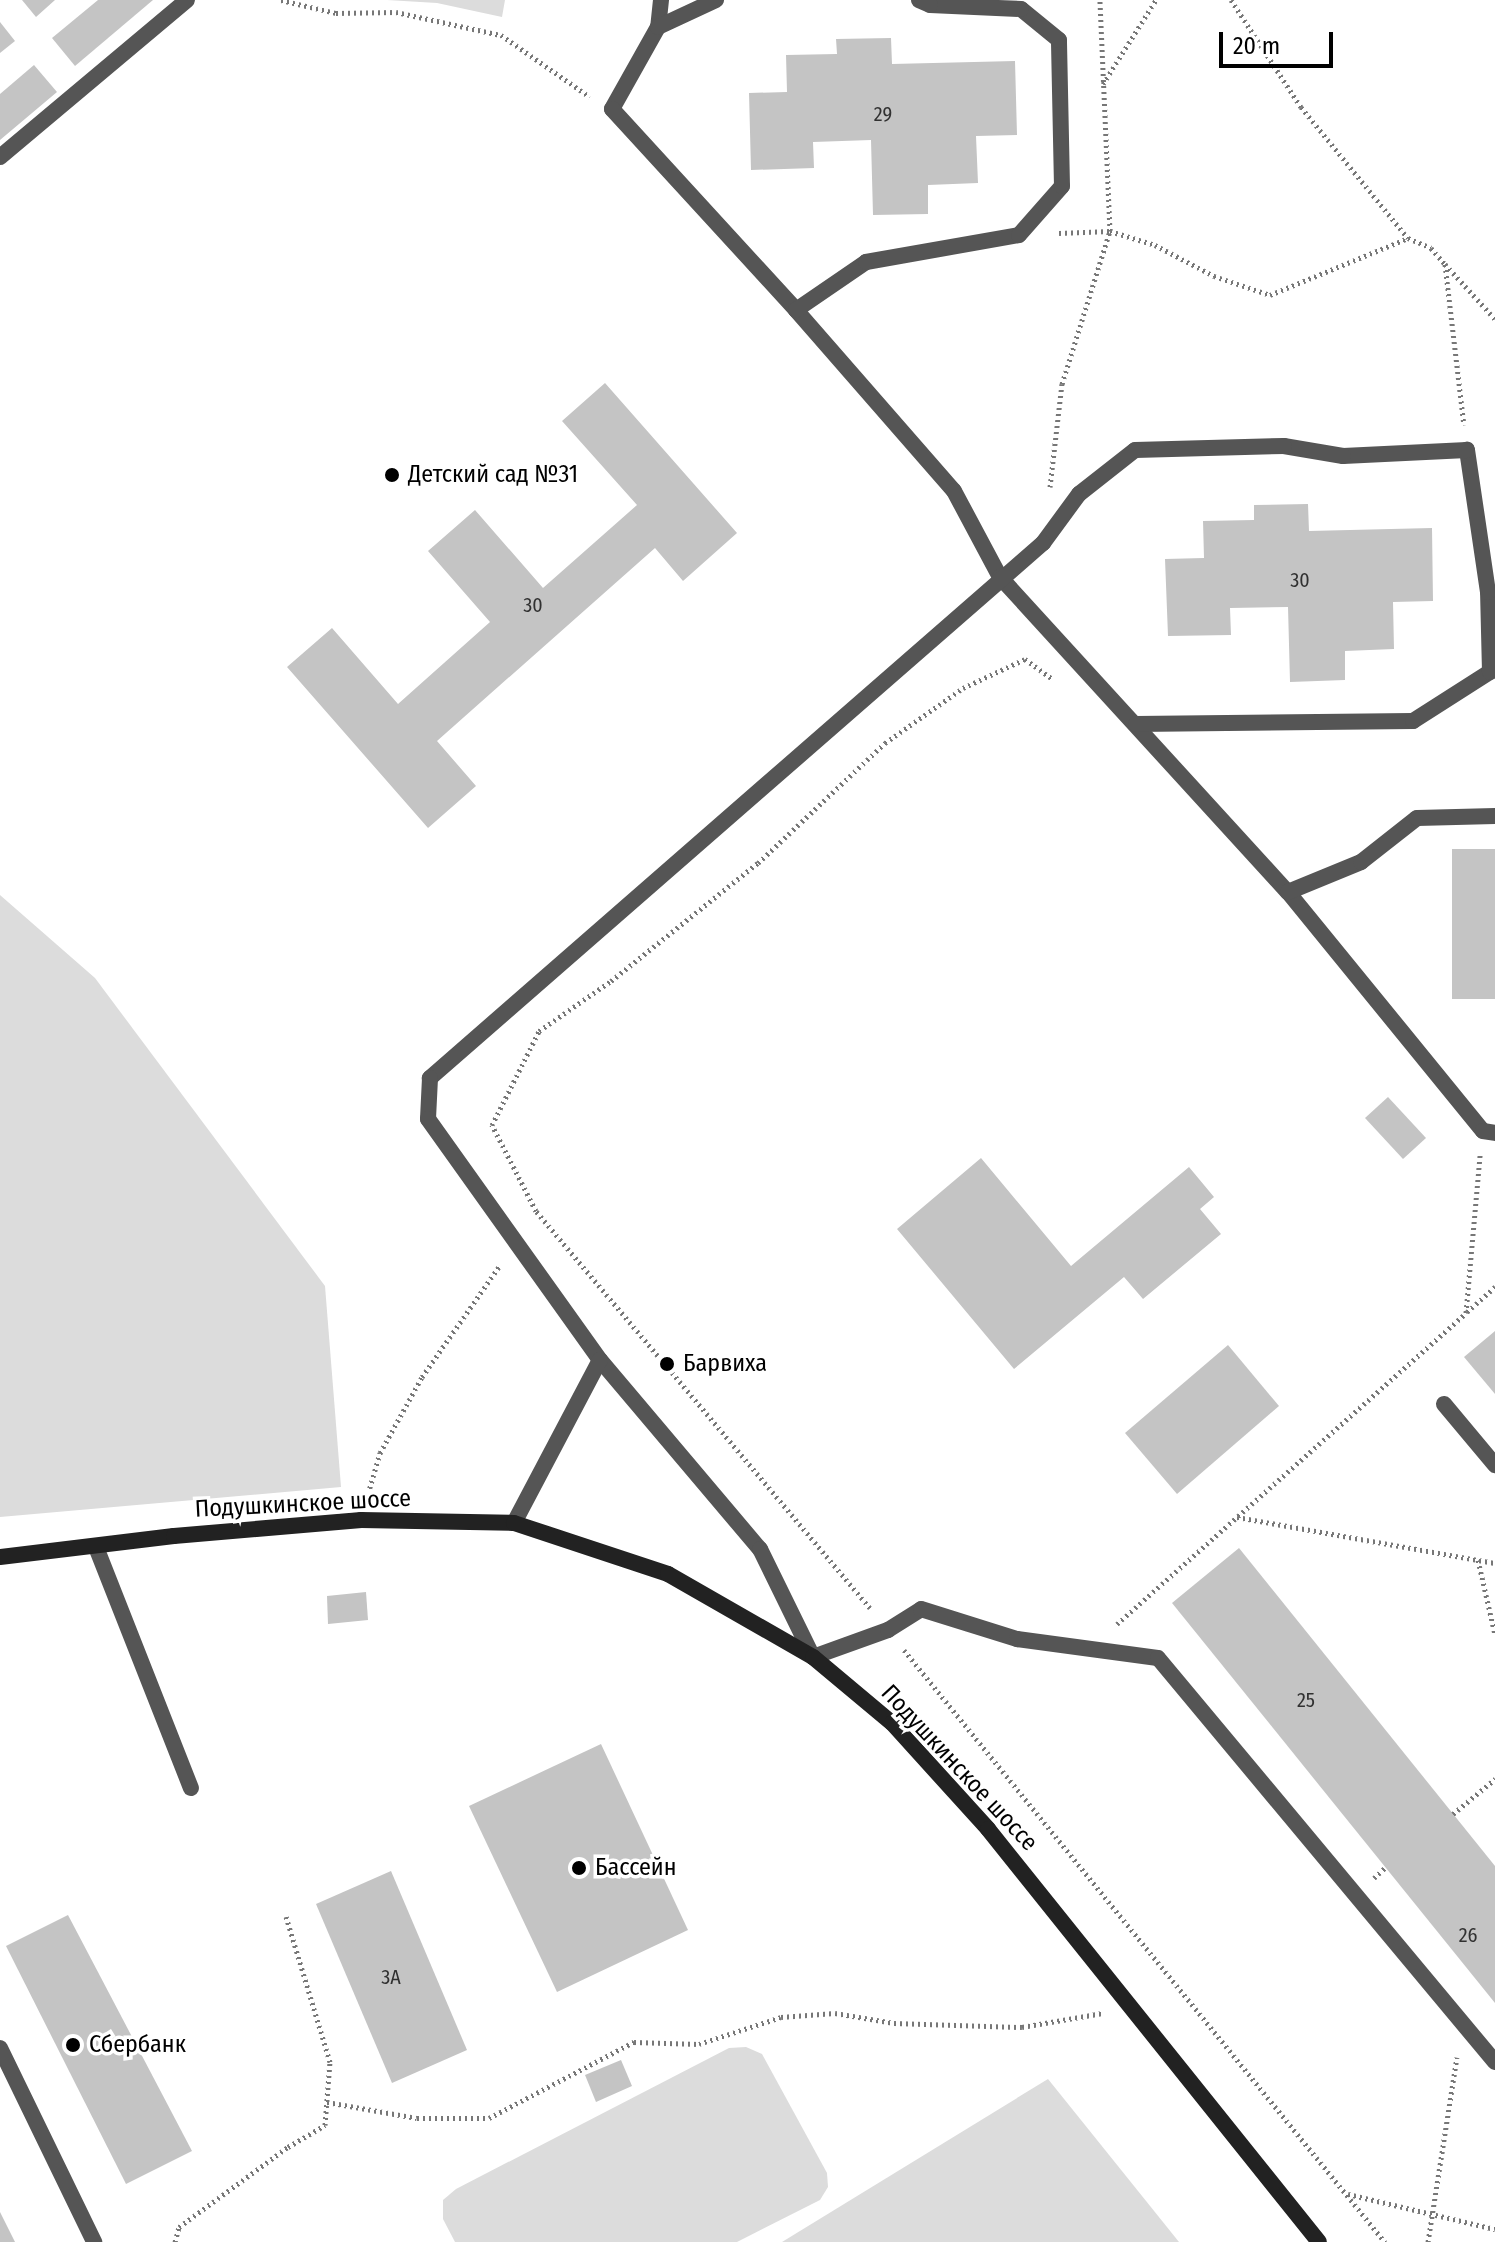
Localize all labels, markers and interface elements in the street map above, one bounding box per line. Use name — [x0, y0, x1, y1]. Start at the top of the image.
scale bar — [1223, 16, 1337, 66]
text: 20 m — [1233, 32, 1280, 60]
house number: 29 — [874, 102, 892, 126]
place label: Детский сад №31 — [408, 461, 578, 489]
marker: Детский сад №31 — [383, 466, 401, 484]
house number: 30 — [1290, 568, 1310, 592]
house number: 30 — [523, 593, 543, 617]
place label: Барвиха — [683, 1350, 767, 1378]
marker: Барвиха — [658, 1355, 676, 1373]
street label: Подушкинское шоссе — [194, 1484, 412, 1524]
street label: Подушкинское шоссе — [875, 1679, 1043, 1857]
house number: 25 — [1297, 1688, 1315, 1712]
place label: Бассейн — [595, 1854, 677, 1882]
marker: Бассейн — [570, 1859, 588, 1877]
house number: 26 — [1459, 1923, 1477, 1947]
house number: 3А — [381, 1965, 401, 1989]
place label: Сбербанк — [89, 2031, 186, 2059]
marker: Сбербанк — [64, 2036, 82, 2054]

